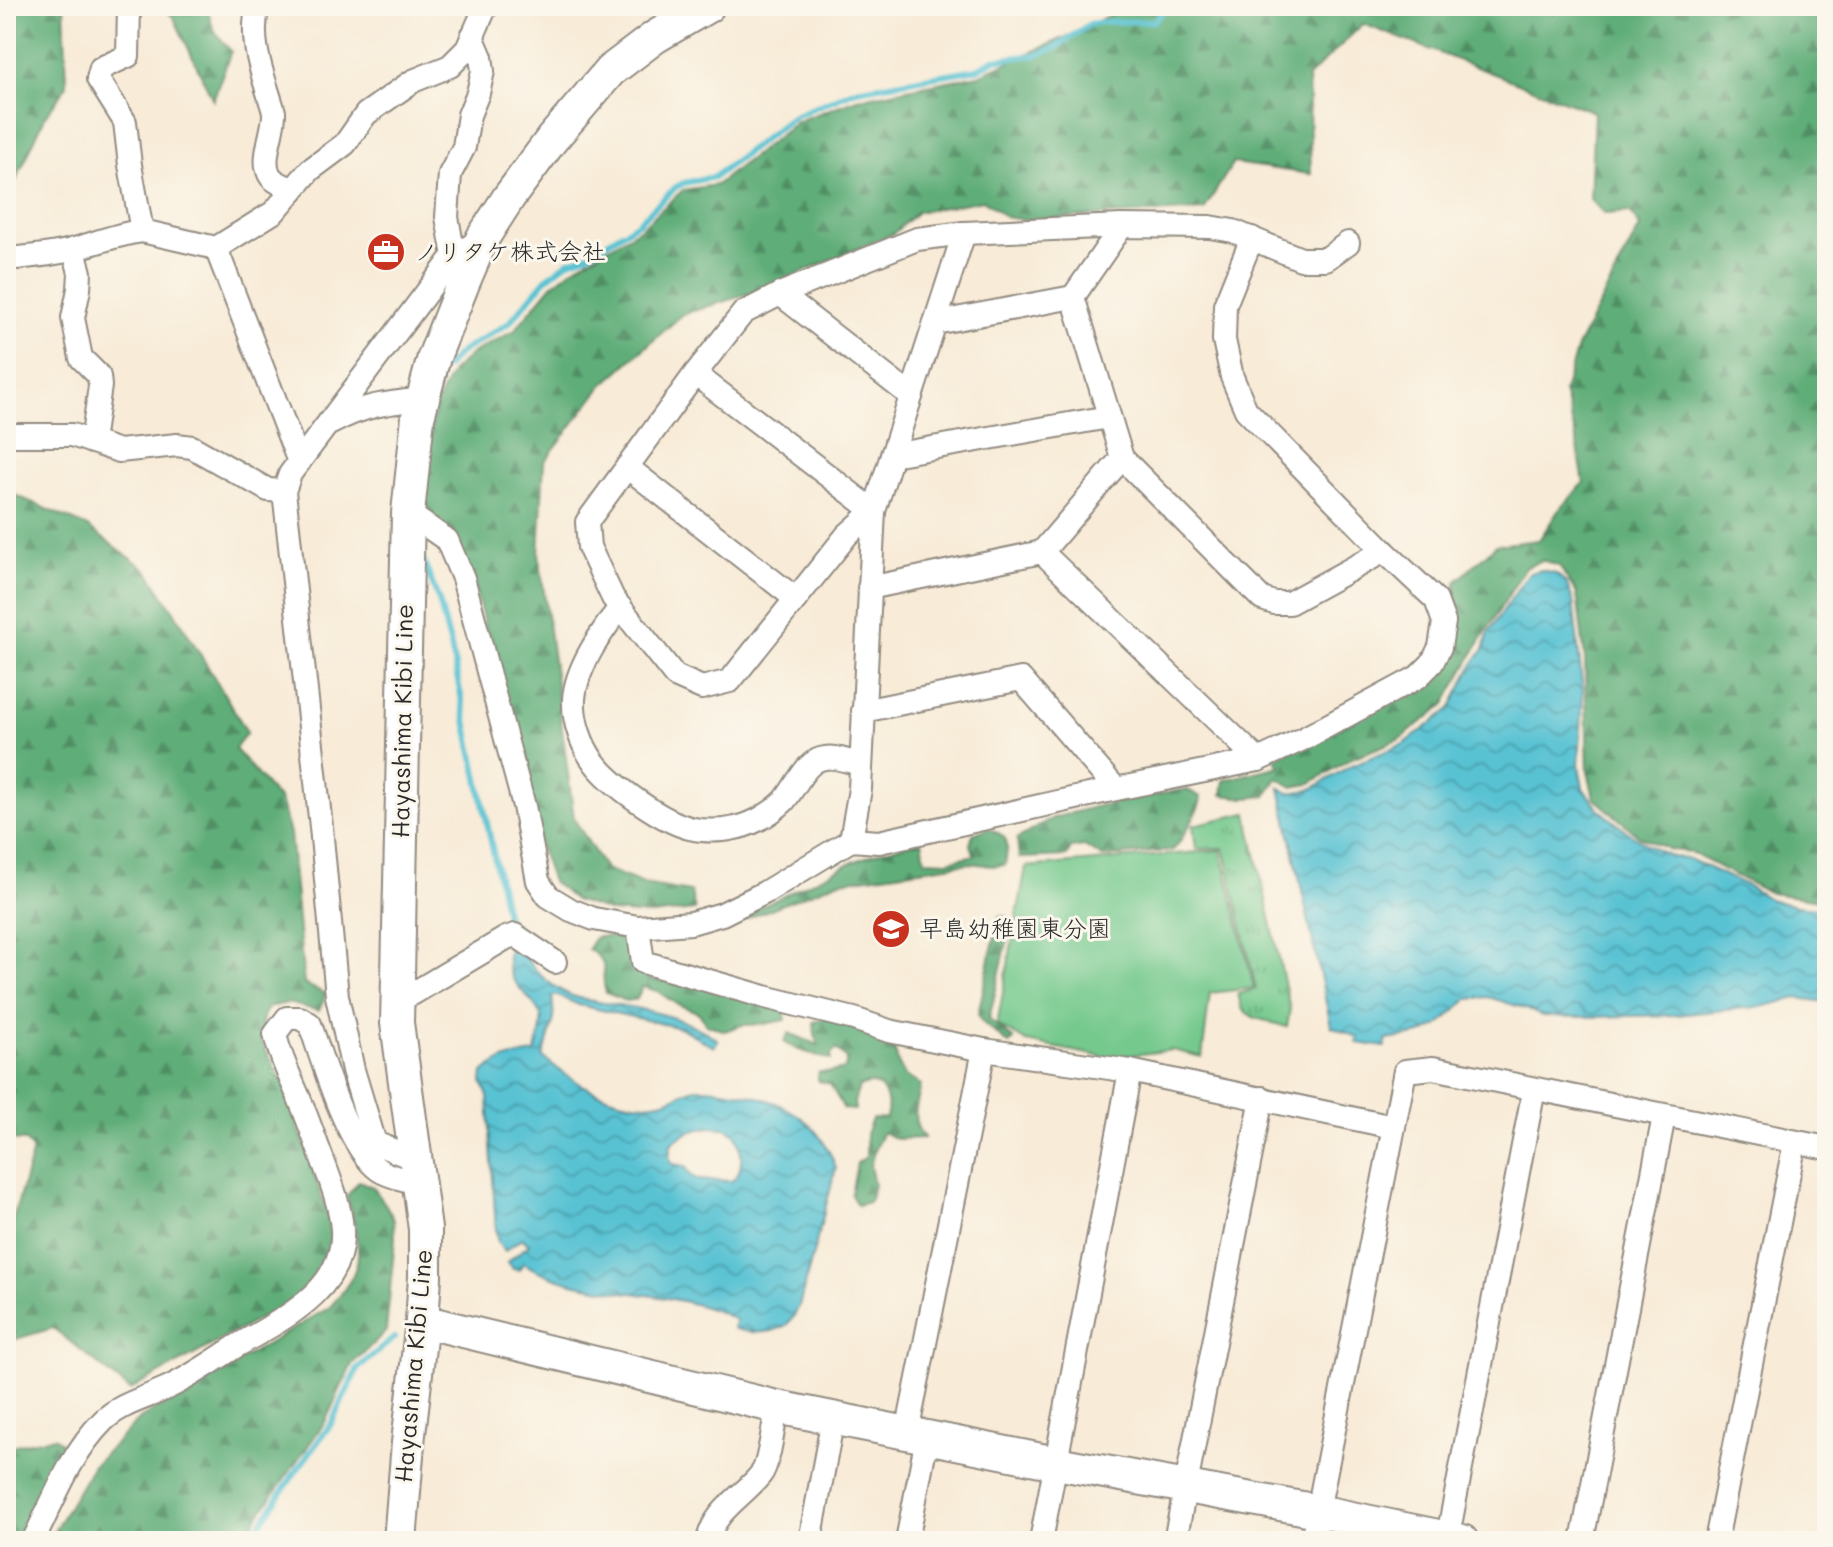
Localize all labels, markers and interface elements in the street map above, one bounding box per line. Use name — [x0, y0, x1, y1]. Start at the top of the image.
office icon: ノリタケ株式会社 — [365, 231, 407, 273]
place label: ノリタケ株式会社 — [414, 235, 606, 266]
street label: Hayashima Kibi Line — [384, 604, 419, 838]
school or university icon: 早島幼稚園東分園 — [870, 908, 912, 950]
place label: 早島幼稚園東分園 — [919, 912, 1111, 943]
street label: Hayashima Kibi Line — [387, 1248, 438, 1484]

